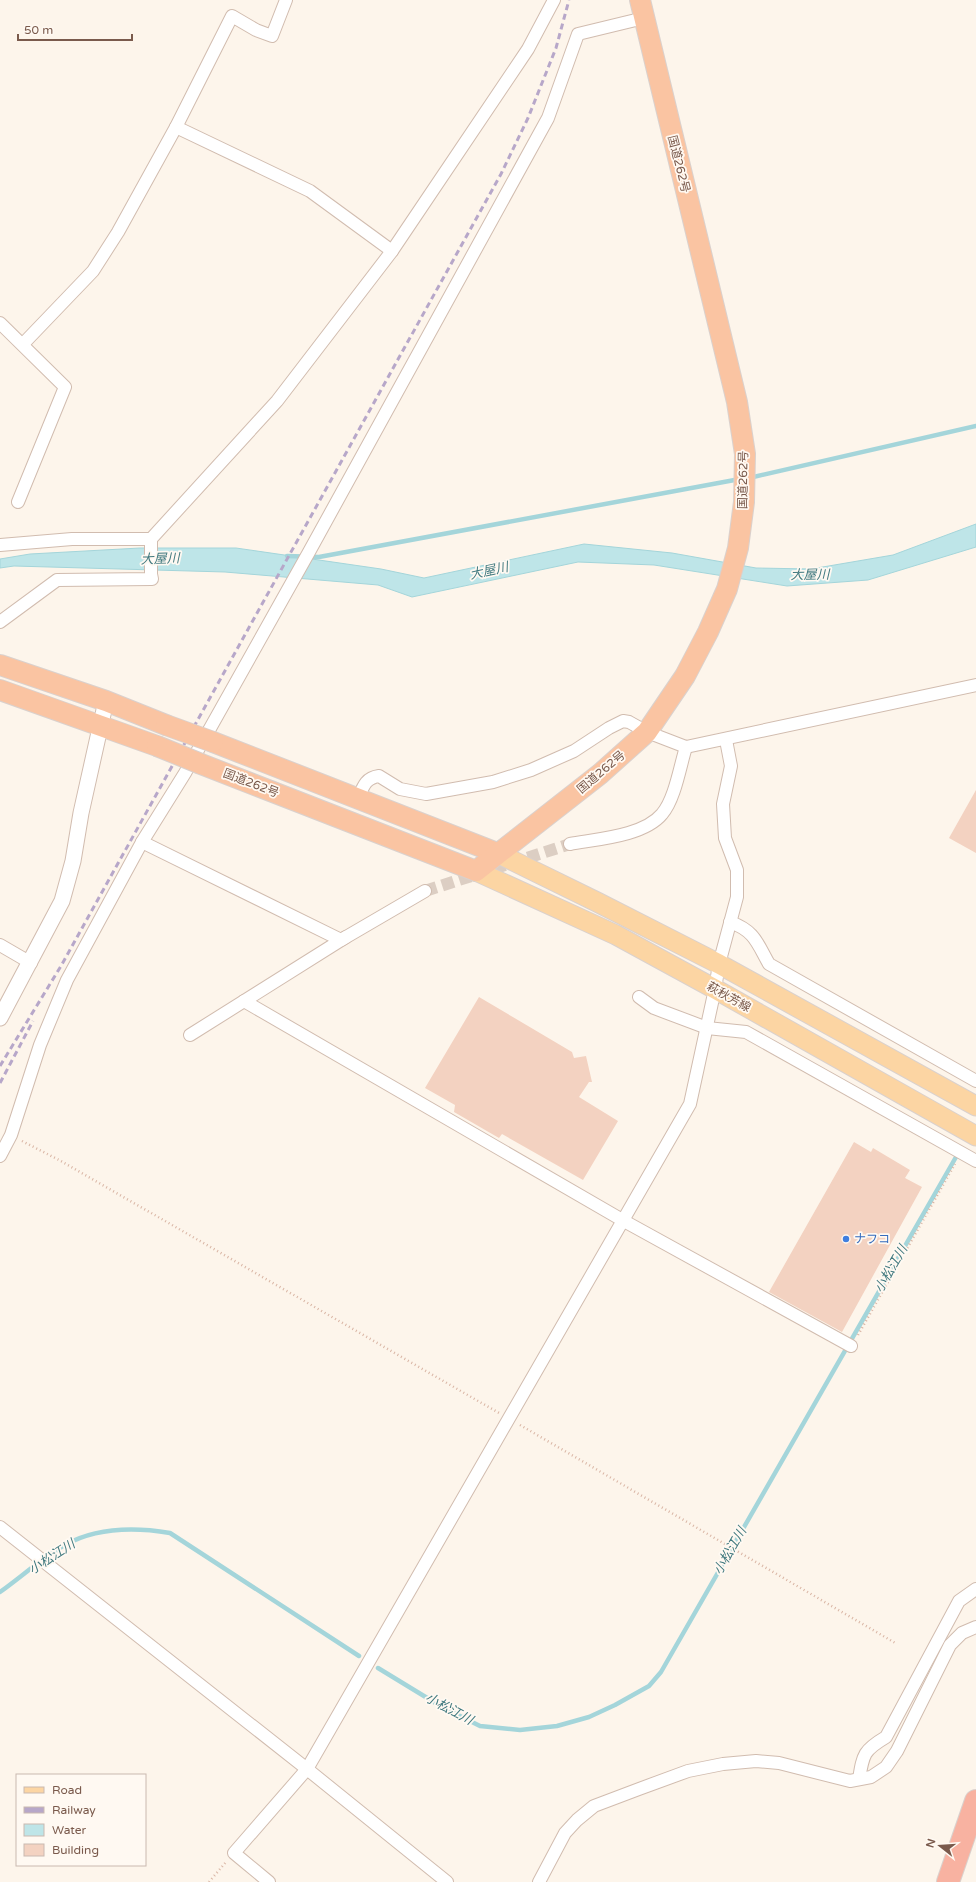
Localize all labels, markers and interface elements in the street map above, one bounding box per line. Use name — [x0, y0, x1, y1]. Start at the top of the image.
scale bar — [18, 16, 132, 42]
text: 50 m — [24, 23, 53, 37]
street label: 国道262号 — [665, 134, 693, 194]
street label: 国道262号 — [735, 451, 751, 509]
water label: 大屋川 — [140, 550, 182, 568]
water label: 大屋川 — [468, 559, 512, 583]
water label: 大屋川 — [790, 567, 832, 583]
street label: 国道262号 — [574, 748, 628, 796]
street label: 国道262号 — [221, 766, 281, 800]
street label: 萩秋芳線 — [705, 979, 753, 1015]
place label: ナフコ — [854, 1232, 890, 1246]
marker: ナフコ — [841, 1234, 851, 1244]
water label: 小松江川 — [871, 1241, 912, 1296]
water label: 小松江川 — [710, 1523, 751, 1578]
water label: 小松江川 — [26, 1535, 80, 1578]
water label: 小松江川 — [422, 1690, 477, 1729]
legend — [16, 1774, 146, 1866]
text: Road — [52, 1783, 82, 1797]
text: Railway — [52, 1803, 96, 1817]
text: Water — [52, 1823, 87, 1837]
north arrow — [920, 1826, 960, 1866]
text: N — [923, 1837, 938, 1849]
text: Building — [52, 1843, 99, 1857]

